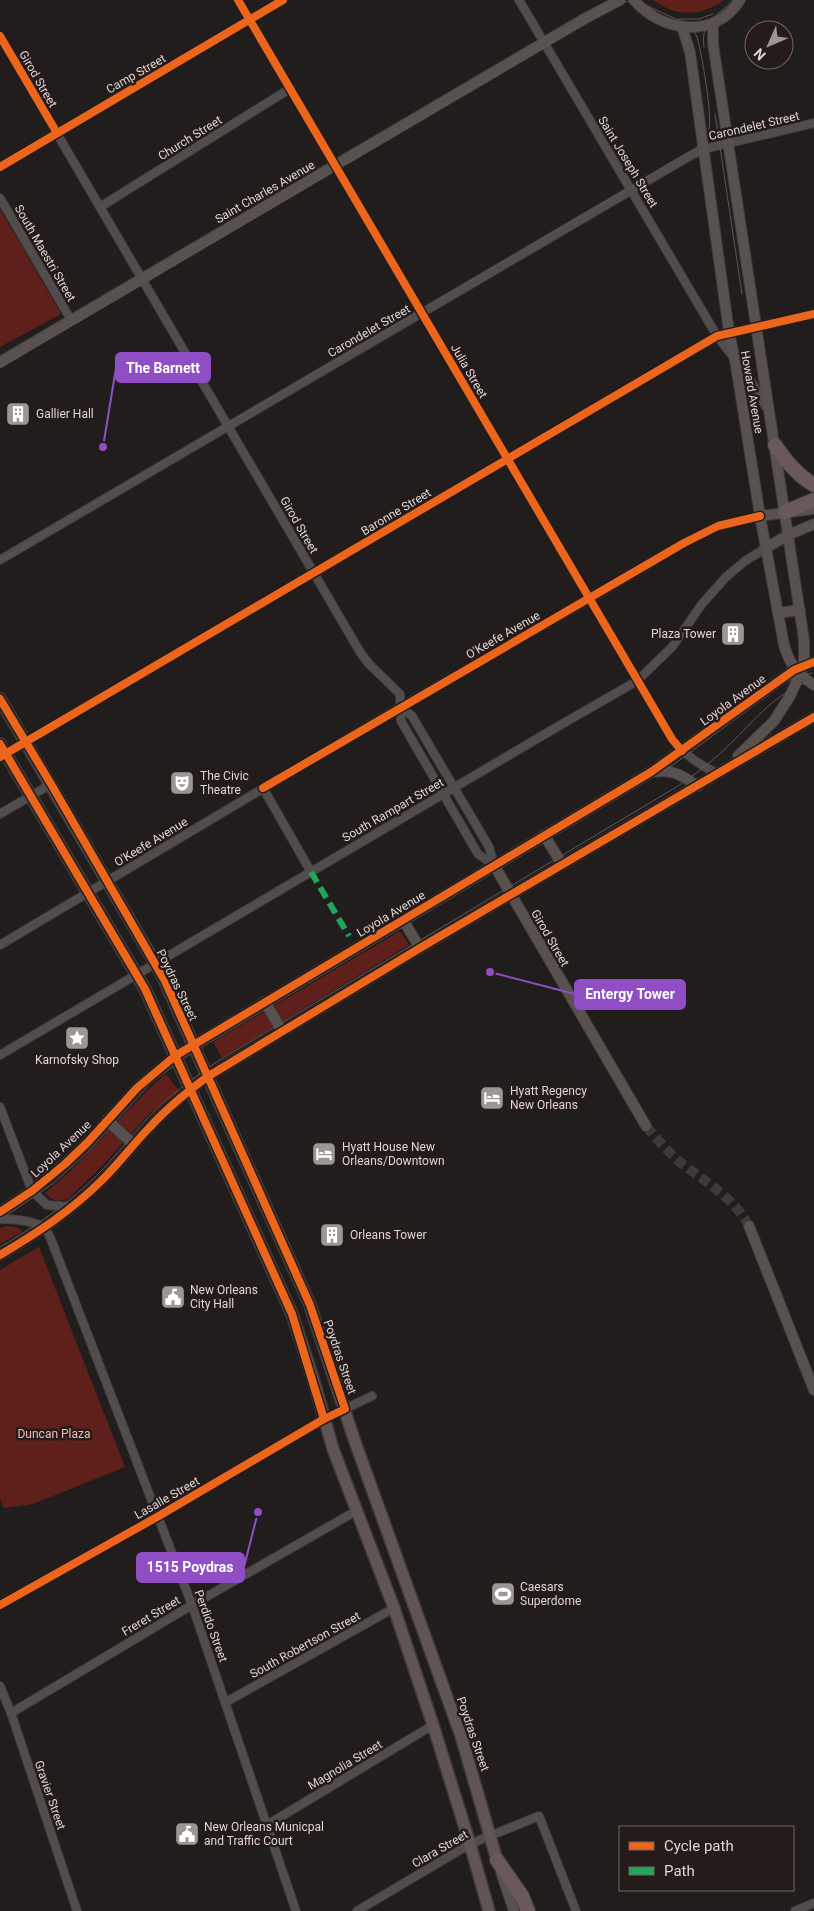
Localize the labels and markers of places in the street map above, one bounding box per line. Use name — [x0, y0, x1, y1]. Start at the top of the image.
callout: The Barnett — [116, 353, 210, 382]
building icon: Gallier Hall — [5, 401, 31, 427]
place label: Gallier Hall — [36, 407, 94, 421]
building icon: Plaza Tower — [720, 621, 746, 647]
place label: Plaza Tower — [651, 627, 716, 641]
place label: The Civic Theatre — [200, 769, 249, 797]
theatre icon: The Civic Theatre — [169, 770, 195, 796]
callout: Entergy Tower — [575, 980, 685, 1009]
place icon: Karnofsky Shop — [64, 1025, 90, 1051]
place label: Karnofsky Shop — [35, 1053, 119, 1067]
place label: Hyatt Regency New Orleans — [510, 1084, 587, 1112]
hotel icon: Hyatt Regency New Orleans — [479, 1085, 505, 1111]
place label: Hyatt House New Orleans/Downtown — [342, 1140, 445, 1168]
hotel icon: Hyatt House New Orleans/Downtown — [311, 1141, 337, 1167]
building icon: Orleans Tower — [319, 1222, 345, 1248]
place label: Orleans Tower — [350, 1228, 427, 1242]
place label: New Orleans City Hall — [190, 1283, 258, 1311]
public building icon: New Orleans City Hall — [160, 1284, 186, 1310]
callout: 1515 Poydras — [137, 1553, 244, 1582]
place label: Caesars Superdome — [520, 1580, 581, 1608]
sports icon: Caesars Superdome — [490, 1581, 516, 1607]
place label: New Orleans Municpal and Traffic Court — [204, 1820, 324, 1848]
public building icon: New Orleans Municpal and Traffic Court — [174, 1821, 200, 1847]

